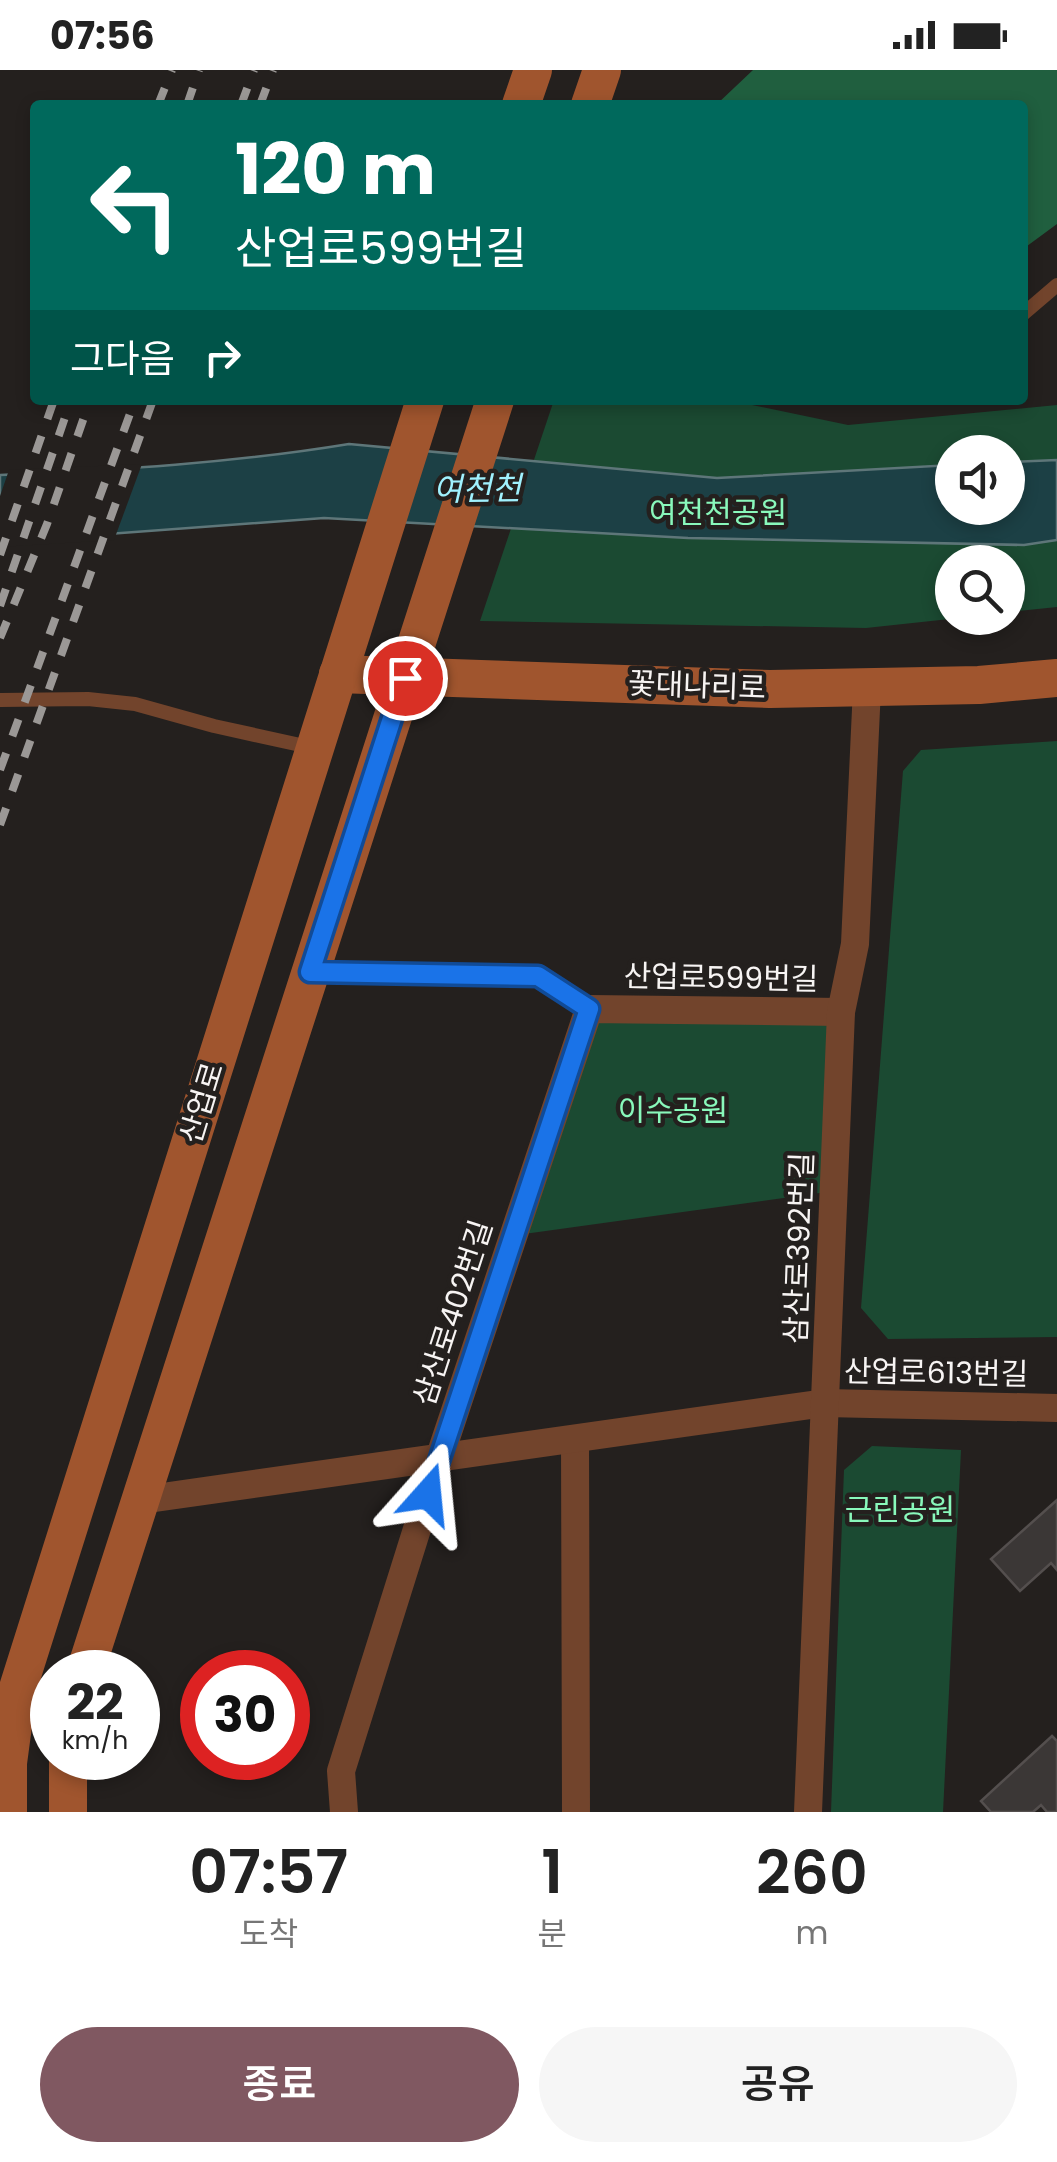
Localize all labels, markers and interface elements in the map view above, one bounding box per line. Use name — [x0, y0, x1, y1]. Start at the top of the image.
text: 07:56 — [50, 9, 155, 62]
text: 120 m — [235, 120, 436, 219]
icon: left — [70, 140, 200, 270]
text: 산업로599번길 — [235, 217, 527, 280]
icon: right — [195, 330, 250, 385]
text: 그다음 — [70, 332, 175, 385]
map controls — [935, 435, 1025, 635]
button: sound — [935, 435, 1025, 525]
water label: 여천천 — [432, 465, 525, 512]
park label: 여천천공원 — [649, 491, 787, 534]
button: search — [935, 545, 1025, 635]
pin — [363, 636, 448, 721]
icon: arrive — [378, 651, 433, 706]
street label: 꽃대나리로 — [627, 662, 767, 709]
street label: 산업로599번길 — [623, 954, 819, 1001]
street label: 산업로 — [169, 1057, 234, 1149]
park label: 이수공원 — [618, 1089, 728, 1132]
street label: 삼산로392번길 — [774, 1151, 823, 1345]
street label: 삼산로402번길 — [402, 1214, 503, 1411]
street label: 산업로613번길 — [843, 1349, 1029, 1396]
position arrow — [376, 1442, 480, 1546]
park label: 근린공원 — [845, 1488, 955, 1531]
speed limit sign: 30 — [180, 1650, 310, 1780]
text: 22 — [66, 1667, 124, 1738]
text: km/h — [62, 1723, 128, 1758]
text: 07:57 — [189, 1830, 348, 1914]
text: 1 — [541, 1830, 563, 1914]
text: 260 — [756, 1831, 868, 1915]
text: m — [795, 1910, 828, 1955]
text: 도착 — [239, 1911, 298, 1956]
text: 분 — [537, 1911, 567, 1956]
button: 종료 — [40, 2027, 519, 2142]
button: 공유 — [539, 2027, 1017, 2142]

